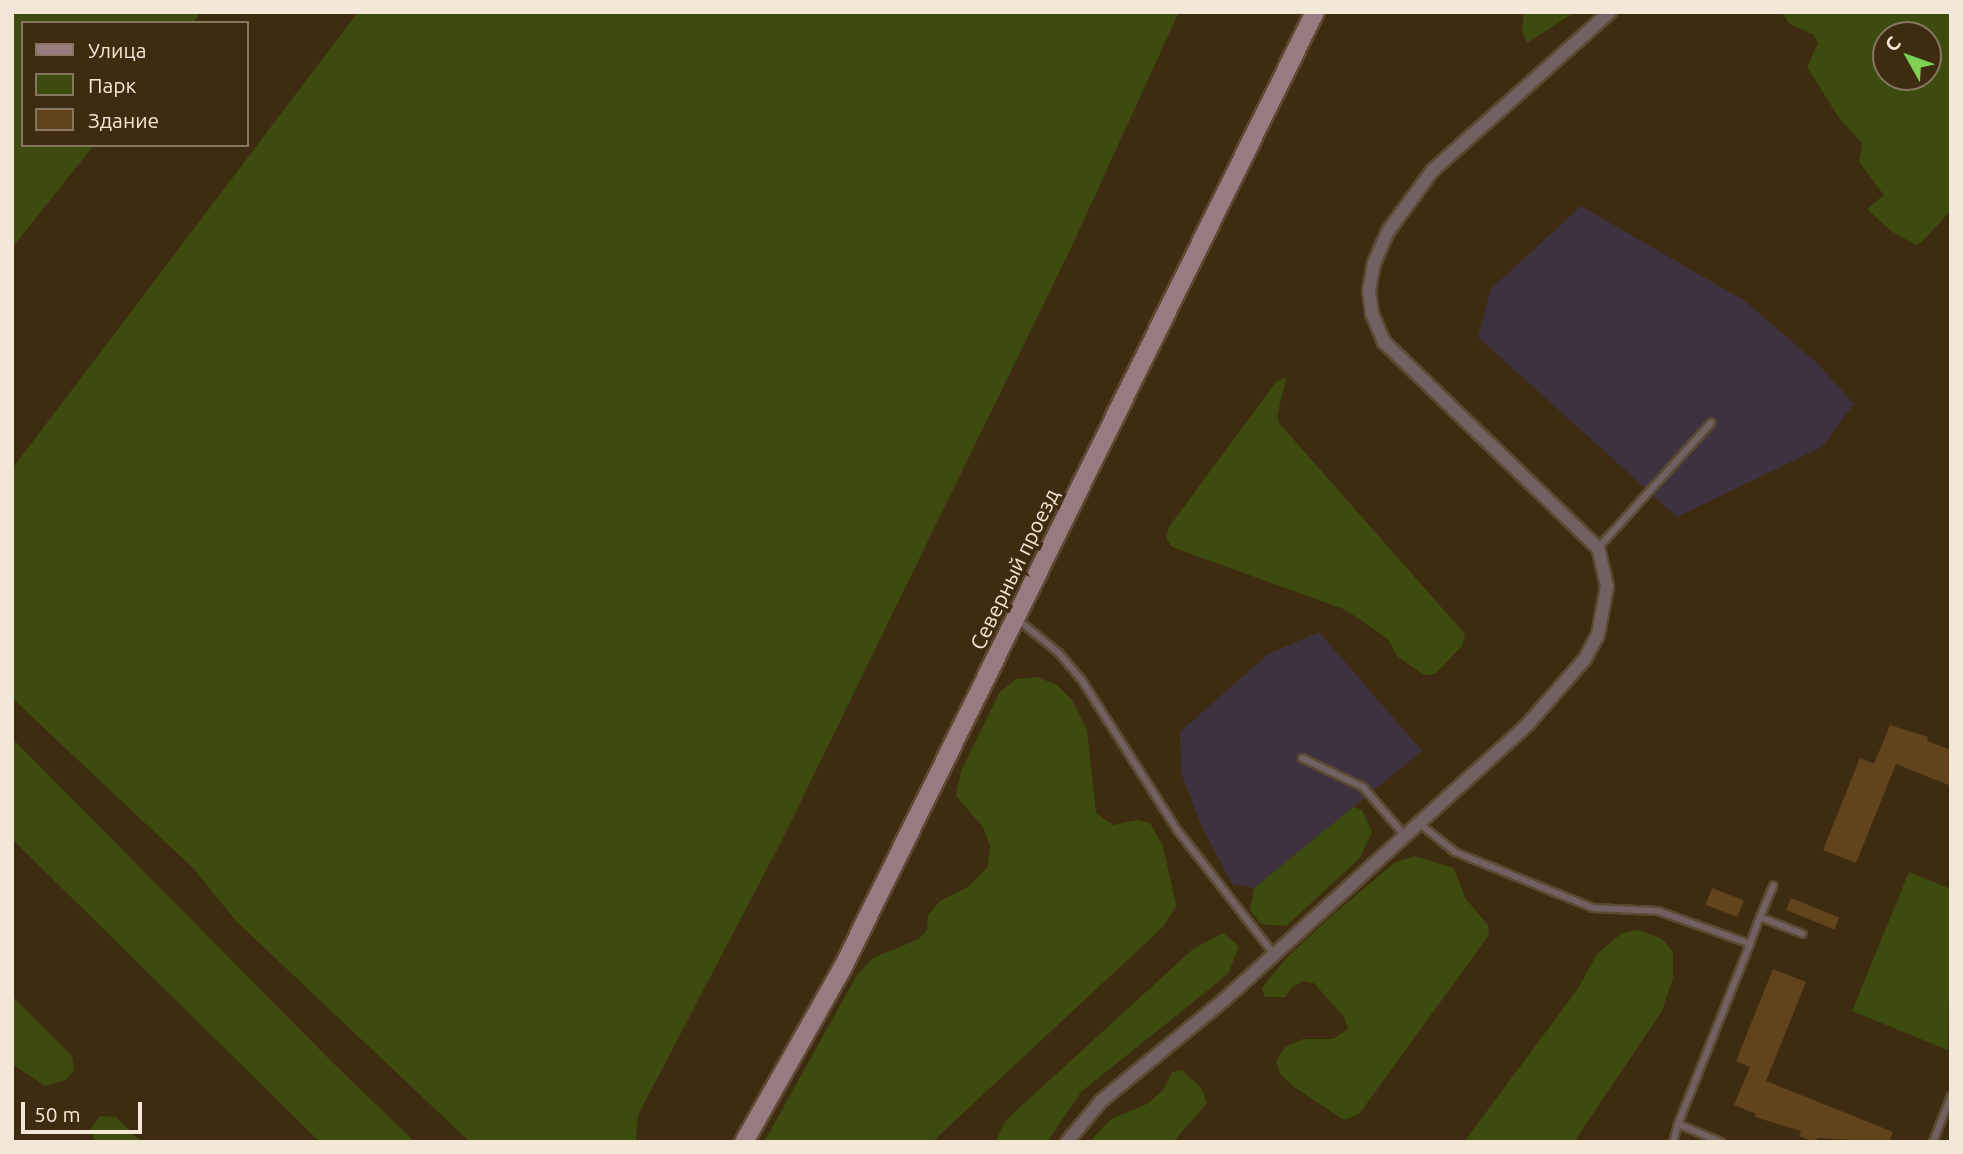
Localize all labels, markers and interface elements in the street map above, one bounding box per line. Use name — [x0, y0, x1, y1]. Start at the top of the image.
legend — [21, 21, 248, 147]
north arrow — [1872, 21, 1942, 91]
text: С — [1880, 32, 1905, 56]
text: Улица — [88, 38, 146, 62]
text: Парк — [88, 73, 136, 97]
text: Здание — [88, 108, 159, 132]
street label: Северный проезд — [964, 485, 1064, 653]
scale bar — [24, 1088, 145, 1132]
text: 50 m — [34, 1102, 81, 1126]

